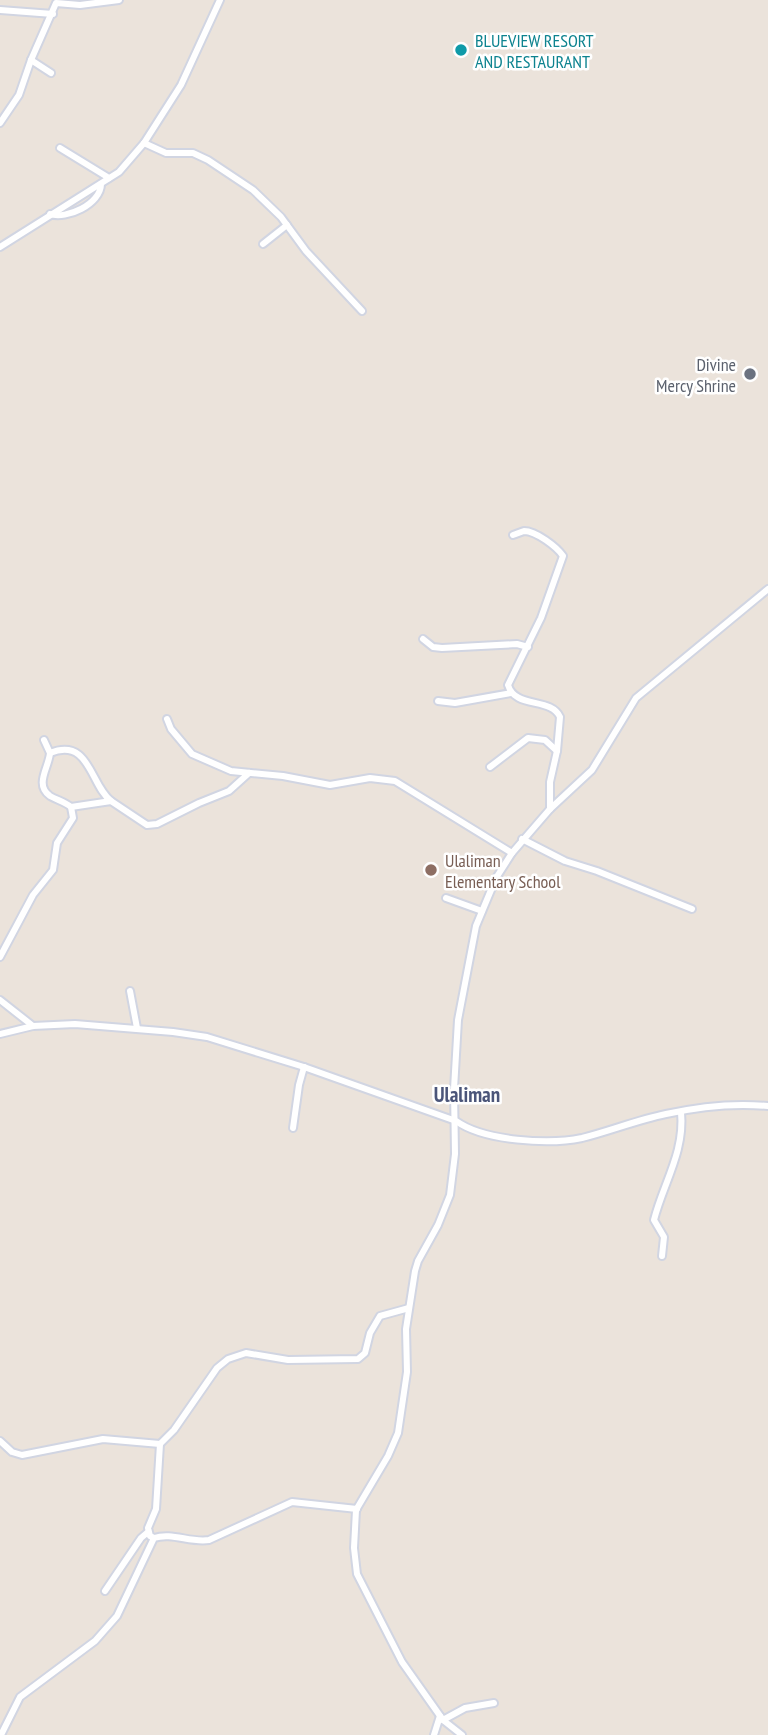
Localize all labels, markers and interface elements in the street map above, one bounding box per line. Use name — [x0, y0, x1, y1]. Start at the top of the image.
place label: BLUEVIEW RESORT AND RESTAURANT — [475, 29, 594, 73]
marker: BLUEVIEW RESORT AND RESTAURANT — [453, 42, 469, 58]
place label: Divine Mercy Shrine — [656, 353, 736, 397]
marker: Divine Mercy Shrine — [742, 366, 758, 382]
place label: Ulaliman Elementary School — [445, 849, 561, 893]
marker: Ulaliman Elementary School — [423, 862, 439, 878]
district label: Ulaliman — [434, 1081, 500, 1108]

